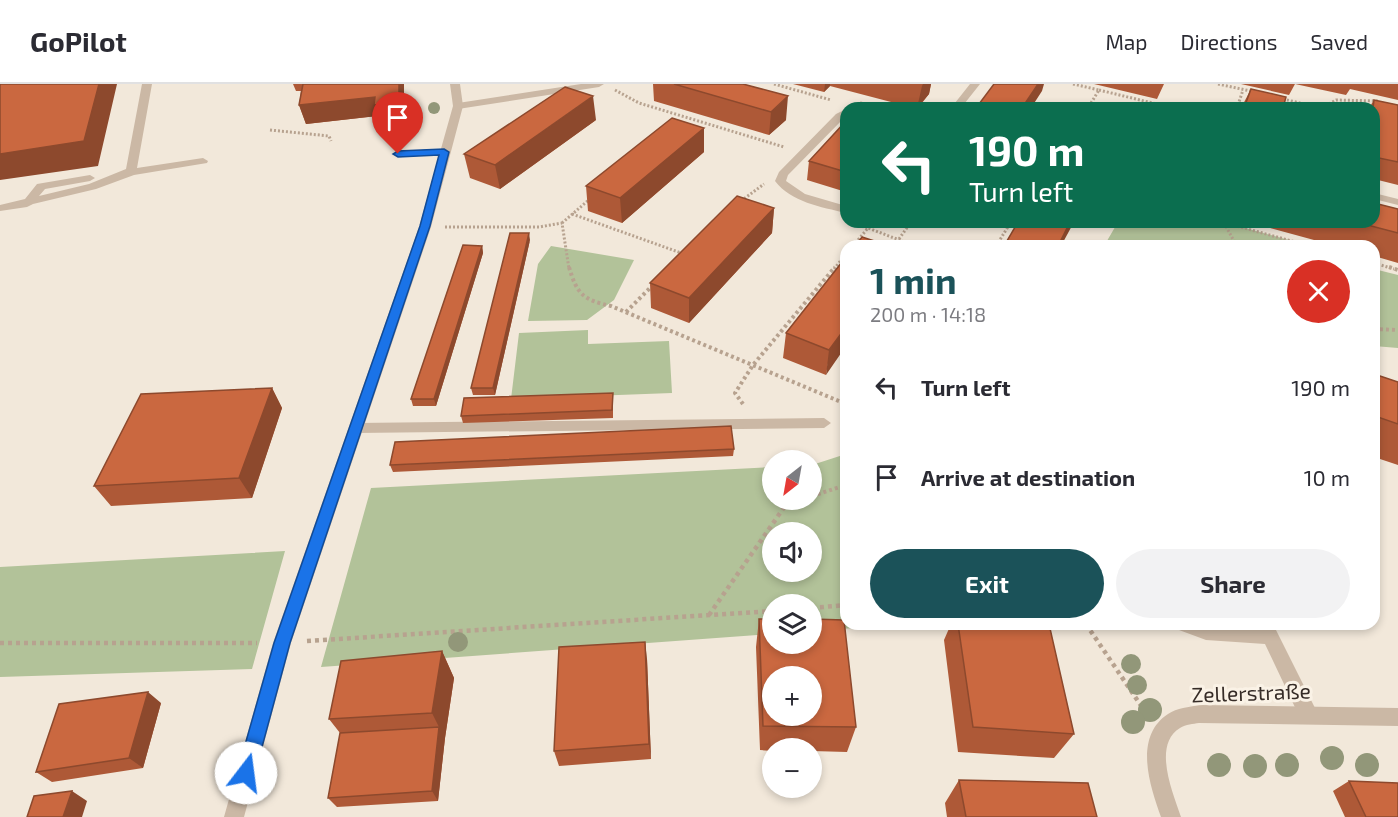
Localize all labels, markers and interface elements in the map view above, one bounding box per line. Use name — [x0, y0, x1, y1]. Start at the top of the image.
text: GoPilot — [30, 24, 127, 58]
text: Map — [1105, 29, 1148, 54]
text: Directions — [1181, 29, 1277, 54]
text: Saved — [1310, 29, 1368, 54]
pin — [372, 92, 423, 154]
icon: arrive — [381, 101, 414, 134]
text: 190 m — [969, 124, 1085, 174]
icon: left — [870, 126, 948, 204]
text: Turn left — [969, 175, 1073, 207]
text: 1 min — [870, 258, 957, 301]
button: close — [1287, 260, 1350, 323]
text: 200 m · 14:18 — [870, 302, 986, 326]
icon: left — [870, 371, 903, 404]
text: Turn left — [921, 374, 1010, 400]
text: 190 m — [1291, 374, 1350, 400]
north arrow — [762, 450, 822, 510]
map controls — [762, 450, 822, 798]
icon: arrive — [870, 461, 903, 494]
text: Arrive at destination — [921, 464, 1135, 490]
text: 10 m — [1304, 464, 1350, 490]
button: sound — [762, 522, 822, 582]
button: Exit — [870, 549, 1104, 618]
button: Share — [1116, 549, 1350, 618]
button: layers — [762, 594, 822, 654]
button: + — [762, 666, 822, 726]
street label: Zellerstraße — [1191, 677, 1311, 707]
button: − — [762, 738, 822, 798]
position arrow — [214, 741, 278, 805]

